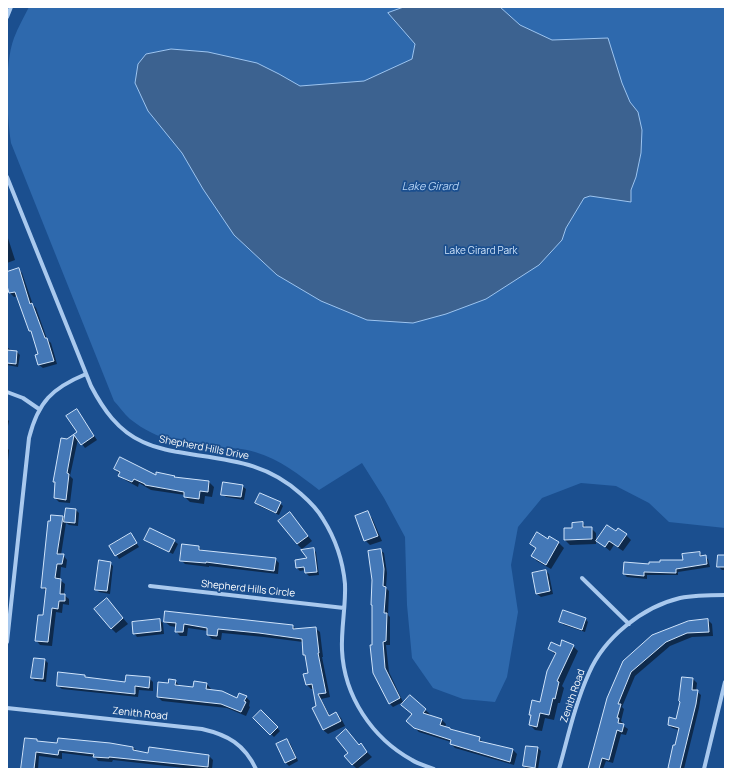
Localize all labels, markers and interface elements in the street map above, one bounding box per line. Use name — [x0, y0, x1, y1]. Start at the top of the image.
water label: Lake Girard — [402, 180, 458, 194]
park label: Lake Girard Park — [444, 245, 518, 257]
street label: Shepherd Hills Drive — [158, 433, 250, 463]
street label: Shepherd Hills Circle — [200, 578, 296, 600]
street label: Zenith Road — [558, 668, 588, 724]
street label: Zenith Road — [112, 705, 168, 723]

